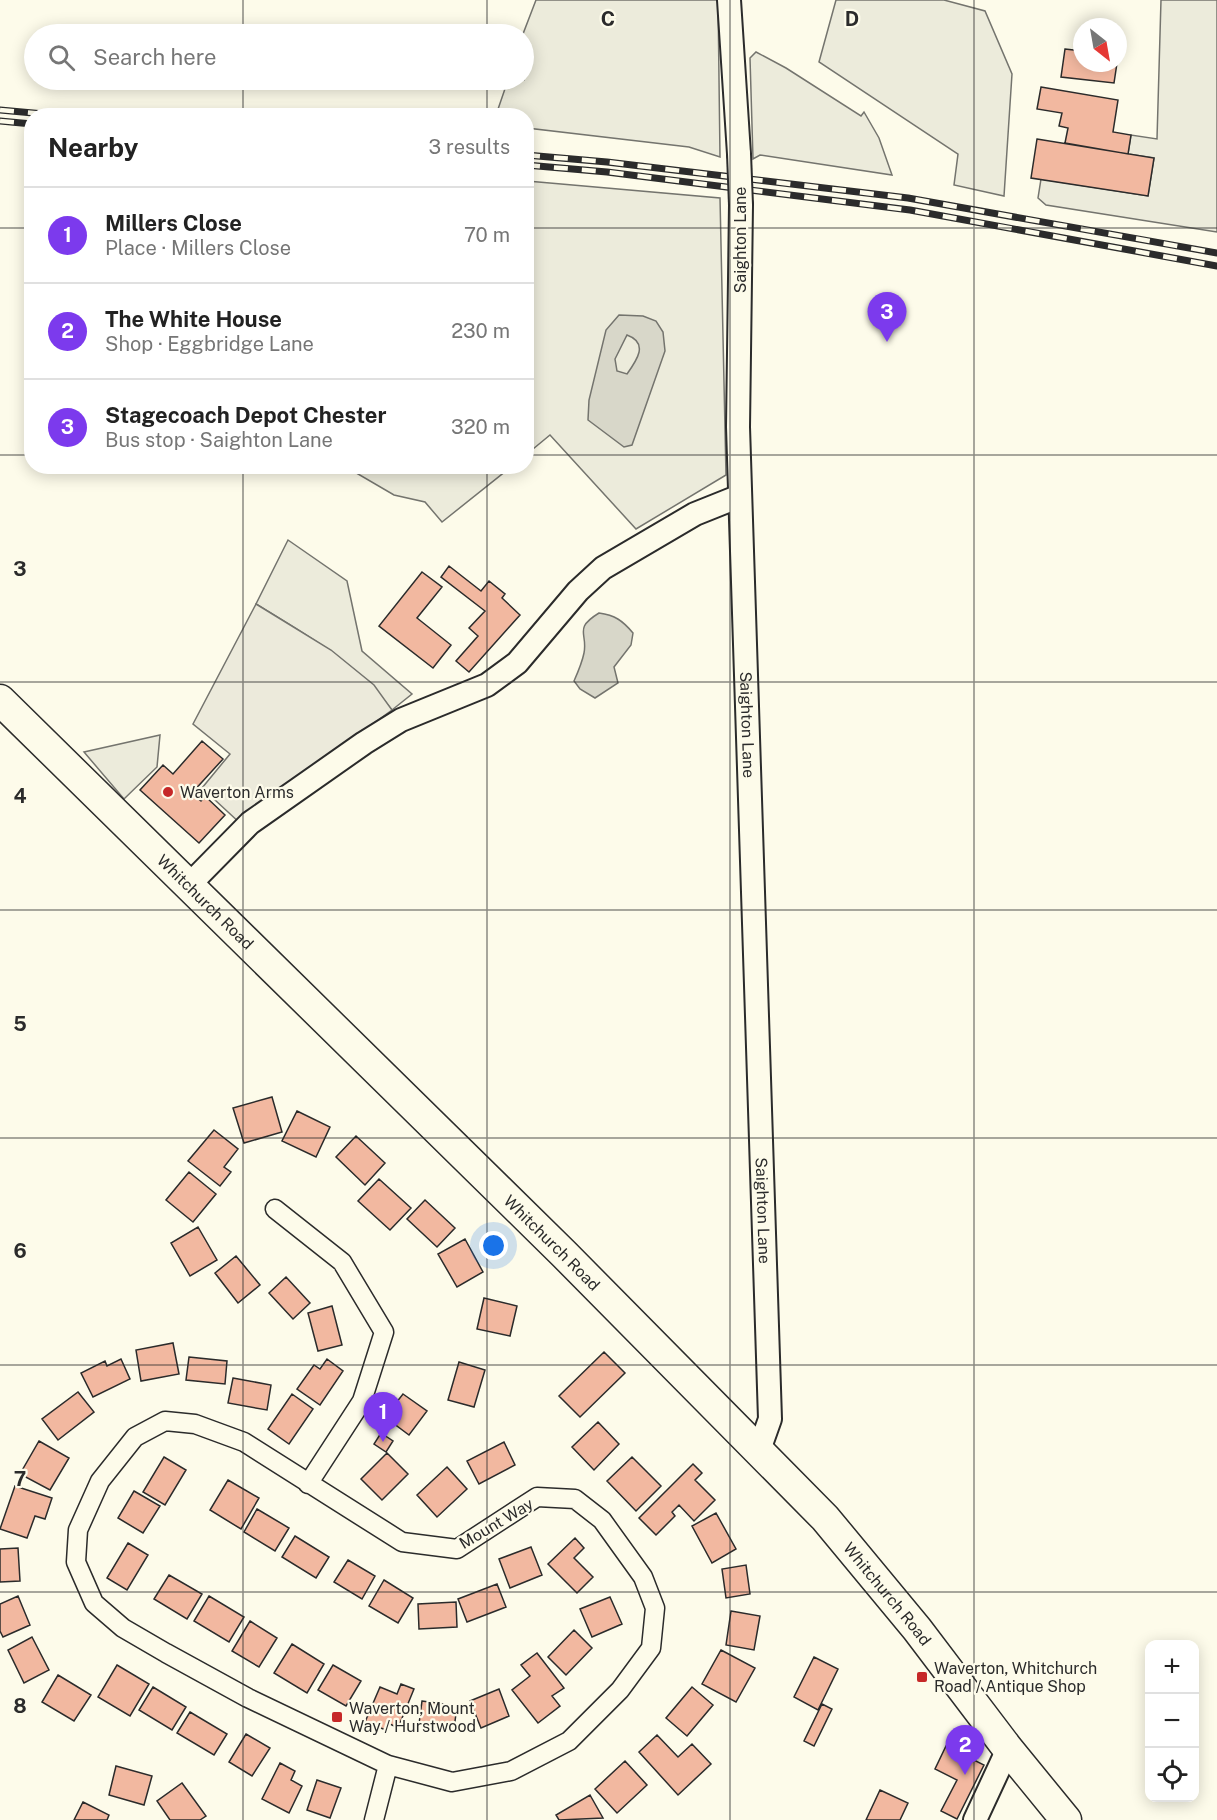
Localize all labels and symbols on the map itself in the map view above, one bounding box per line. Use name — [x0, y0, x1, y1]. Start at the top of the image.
text: C — [601, 7, 615, 31]
text: D — [845, 7, 859, 31]
north arrow — [1073, 18, 1127, 72]
street label: Saighton Lane — [731, 187, 750, 293]
pin: 3 — [868, 292, 906, 342]
text: 3 — [13, 557, 27, 581]
street label: Saighton Lane — [736, 671, 758, 778]
place label: Waverton Arms — [180, 783, 294, 802]
text: 4 — [13, 784, 27, 808]
marker: Waverton Arms — [161, 785, 175, 799]
street label: Whitchurch Road — [153, 851, 257, 954]
text: 5 — [13, 1012, 27, 1036]
street label: Saighton Lane — [752, 1157, 774, 1264]
street label: Whitchurch Road — [500, 1191, 604, 1295]
your location — [479, 1231, 508, 1260]
text: 6 — [13, 1239, 27, 1263]
pin: 1 — [364, 1392, 403, 1442]
text: 7 — [14, 1467, 26, 1491]
street label: Mount Way — [456, 1494, 537, 1553]
street label: Whitchurch Road — [839, 1539, 935, 1649]
place label: Waverton, Whitchurch Road / Antique Shop — [934, 1659, 1097, 1696]
marker: Waverton, Whitchurch Road / Antique Shop — [915, 1670, 929, 1684]
text: 8 — [13, 1694, 27, 1718]
place label: Waverton, Mount Way / Hurstwood — [349, 1699, 476, 1736]
marker: Waverton, Mount Way / Hurstwood — [330, 1710, 344, 1724]
pin: 2 — [946, 1726, 984, 1775]

